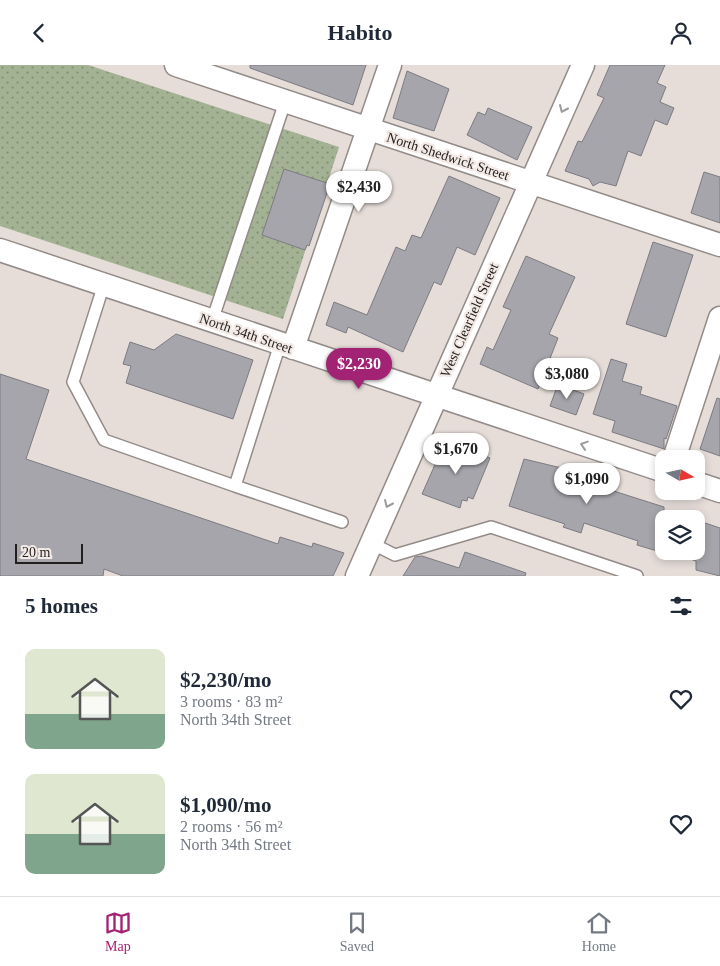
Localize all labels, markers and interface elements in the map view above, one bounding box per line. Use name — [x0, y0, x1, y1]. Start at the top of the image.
icon: back — [25, 19, 53, 47]
icon: person — [667, 19, 695, 47]
text: Habito — [328, 20, 392, 45]
one-way arrow — [558, 104, 569, 113]
street label: North Shedwick Street — [385, 130, 511, 183]
pin: $2,430 — [318, 171, 400, 213]
text: $2,430 — [337, 178, 381, 195]
street label: West Clearfield Street — [438, 261, 501, 380]
street label: North 34th Street — [197, 311, 294, 356]
pin: $2,230 — [318, 347, 400, 390]
text: $2,230 — [337, 355, 381, 372]
pin: $3,080 — [526, 357, 608, 400]
text: $3,080 — [545, 365, 589, 382]
pin: $1,670 — [415, 433, 497, 475]
text: $1,670 — [434, 440, 478, 457]
one-way arrow — [581, 441, 589, 451]
north arrow — [655, 450, 705, 500]
map controls — [655, 450, 705, 560]
pin: $1,090 — [546, 463, 628, 505]
text: $1,090 — [565, 470, 609, 487]
one-way arrow — [384, 499, 395, 508]
button: layers — [655, 510, 705, 560]
scale bar — [15, 541, 82, 564]
text: 20 m — [22, 545, 50, 560]
icon: filters — [667, 592, 695, 620]
text: 5 homes — [25, 594, 98, 618]
text: $2,230/mo — [180, 668, 272, 692]
icon: home — [65, 669, 125, 729]
icon: heart — [667, 685, 695, 713]
text: 3 rooms · 83 m² — [180, 693, 283, 710]
text: North 34th Street — [180, 711, 291, 728]
text: $1,090/mo — [180, 793, 272, 817]
icon: home — [65, 794, 125, 854]
icon: heart — [667, 810, 695, 838]
text: 2 rooms · 56 m² — [180, 818, 283, 835]
text: North 34th Street — [180, 836, 291, 853]
tab: Map — [104, 909, 132, 955]
tab: Saved — [340, 909, 374, 955]
tab: Home — [582, 909, 616, 955]

